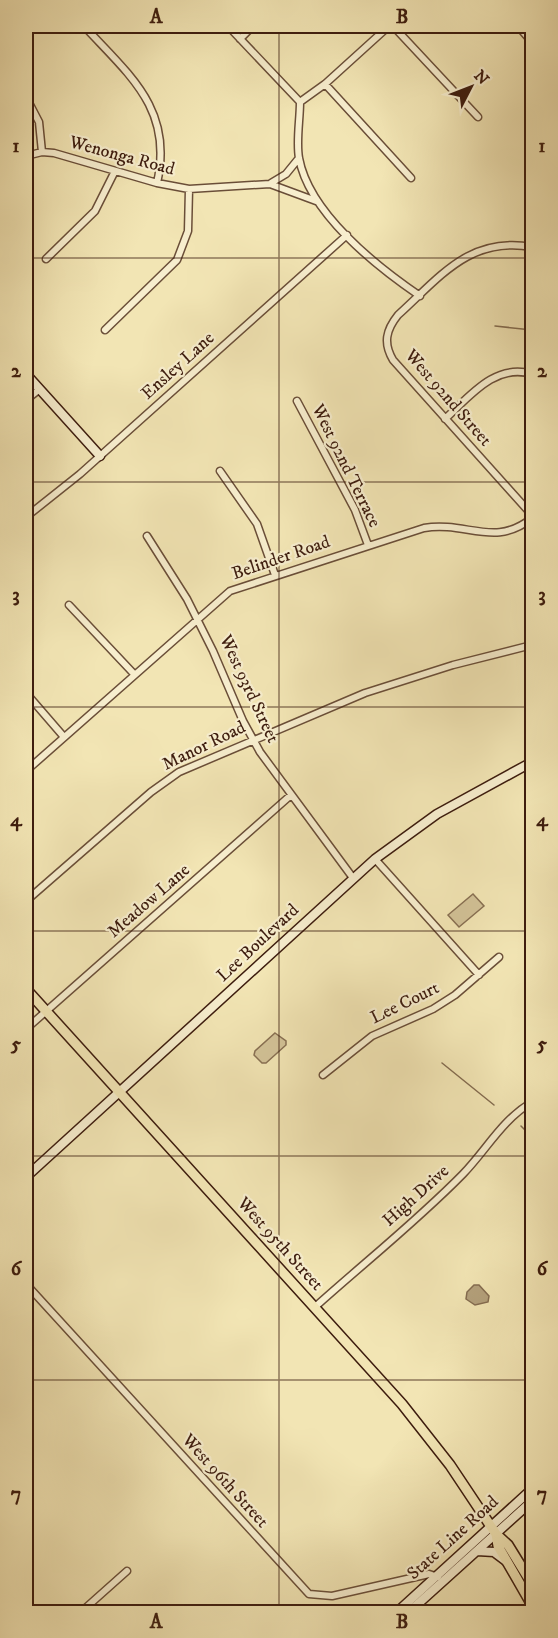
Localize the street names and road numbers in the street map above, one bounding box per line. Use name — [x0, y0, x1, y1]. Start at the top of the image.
street label: Wenonga Road — [66, 131, 177, 181]
street label: Ensley Lane — [137, 327, 219, 405]
street label: West 92nd Street — [399, 344, 496, 451]
street label: West 92nd Terrace — [306, 400, 385, 531]
street label: Belinder Road — [229, 531, 333, 585]
street label: West 93rd Street — [214, 631, 284, 747]
street label: Manor Road — [159, 716, 249, 776]
street label: Meadow Lane — [103, 859, 195, 943]
street label: Lee Boulevard — [212, 899, 304, 987]
street label: Lee Court — [367, 977, 443, 1029]
street label: High Drive — [378, 1160, 454, 1232]
street label: West 95th Street — [232, 1192, 328, 1295]
street label: West 96th Street — [176, 1429, 273, 1533]
street label: State Line Road — [403, 1491, 503, 1585]

